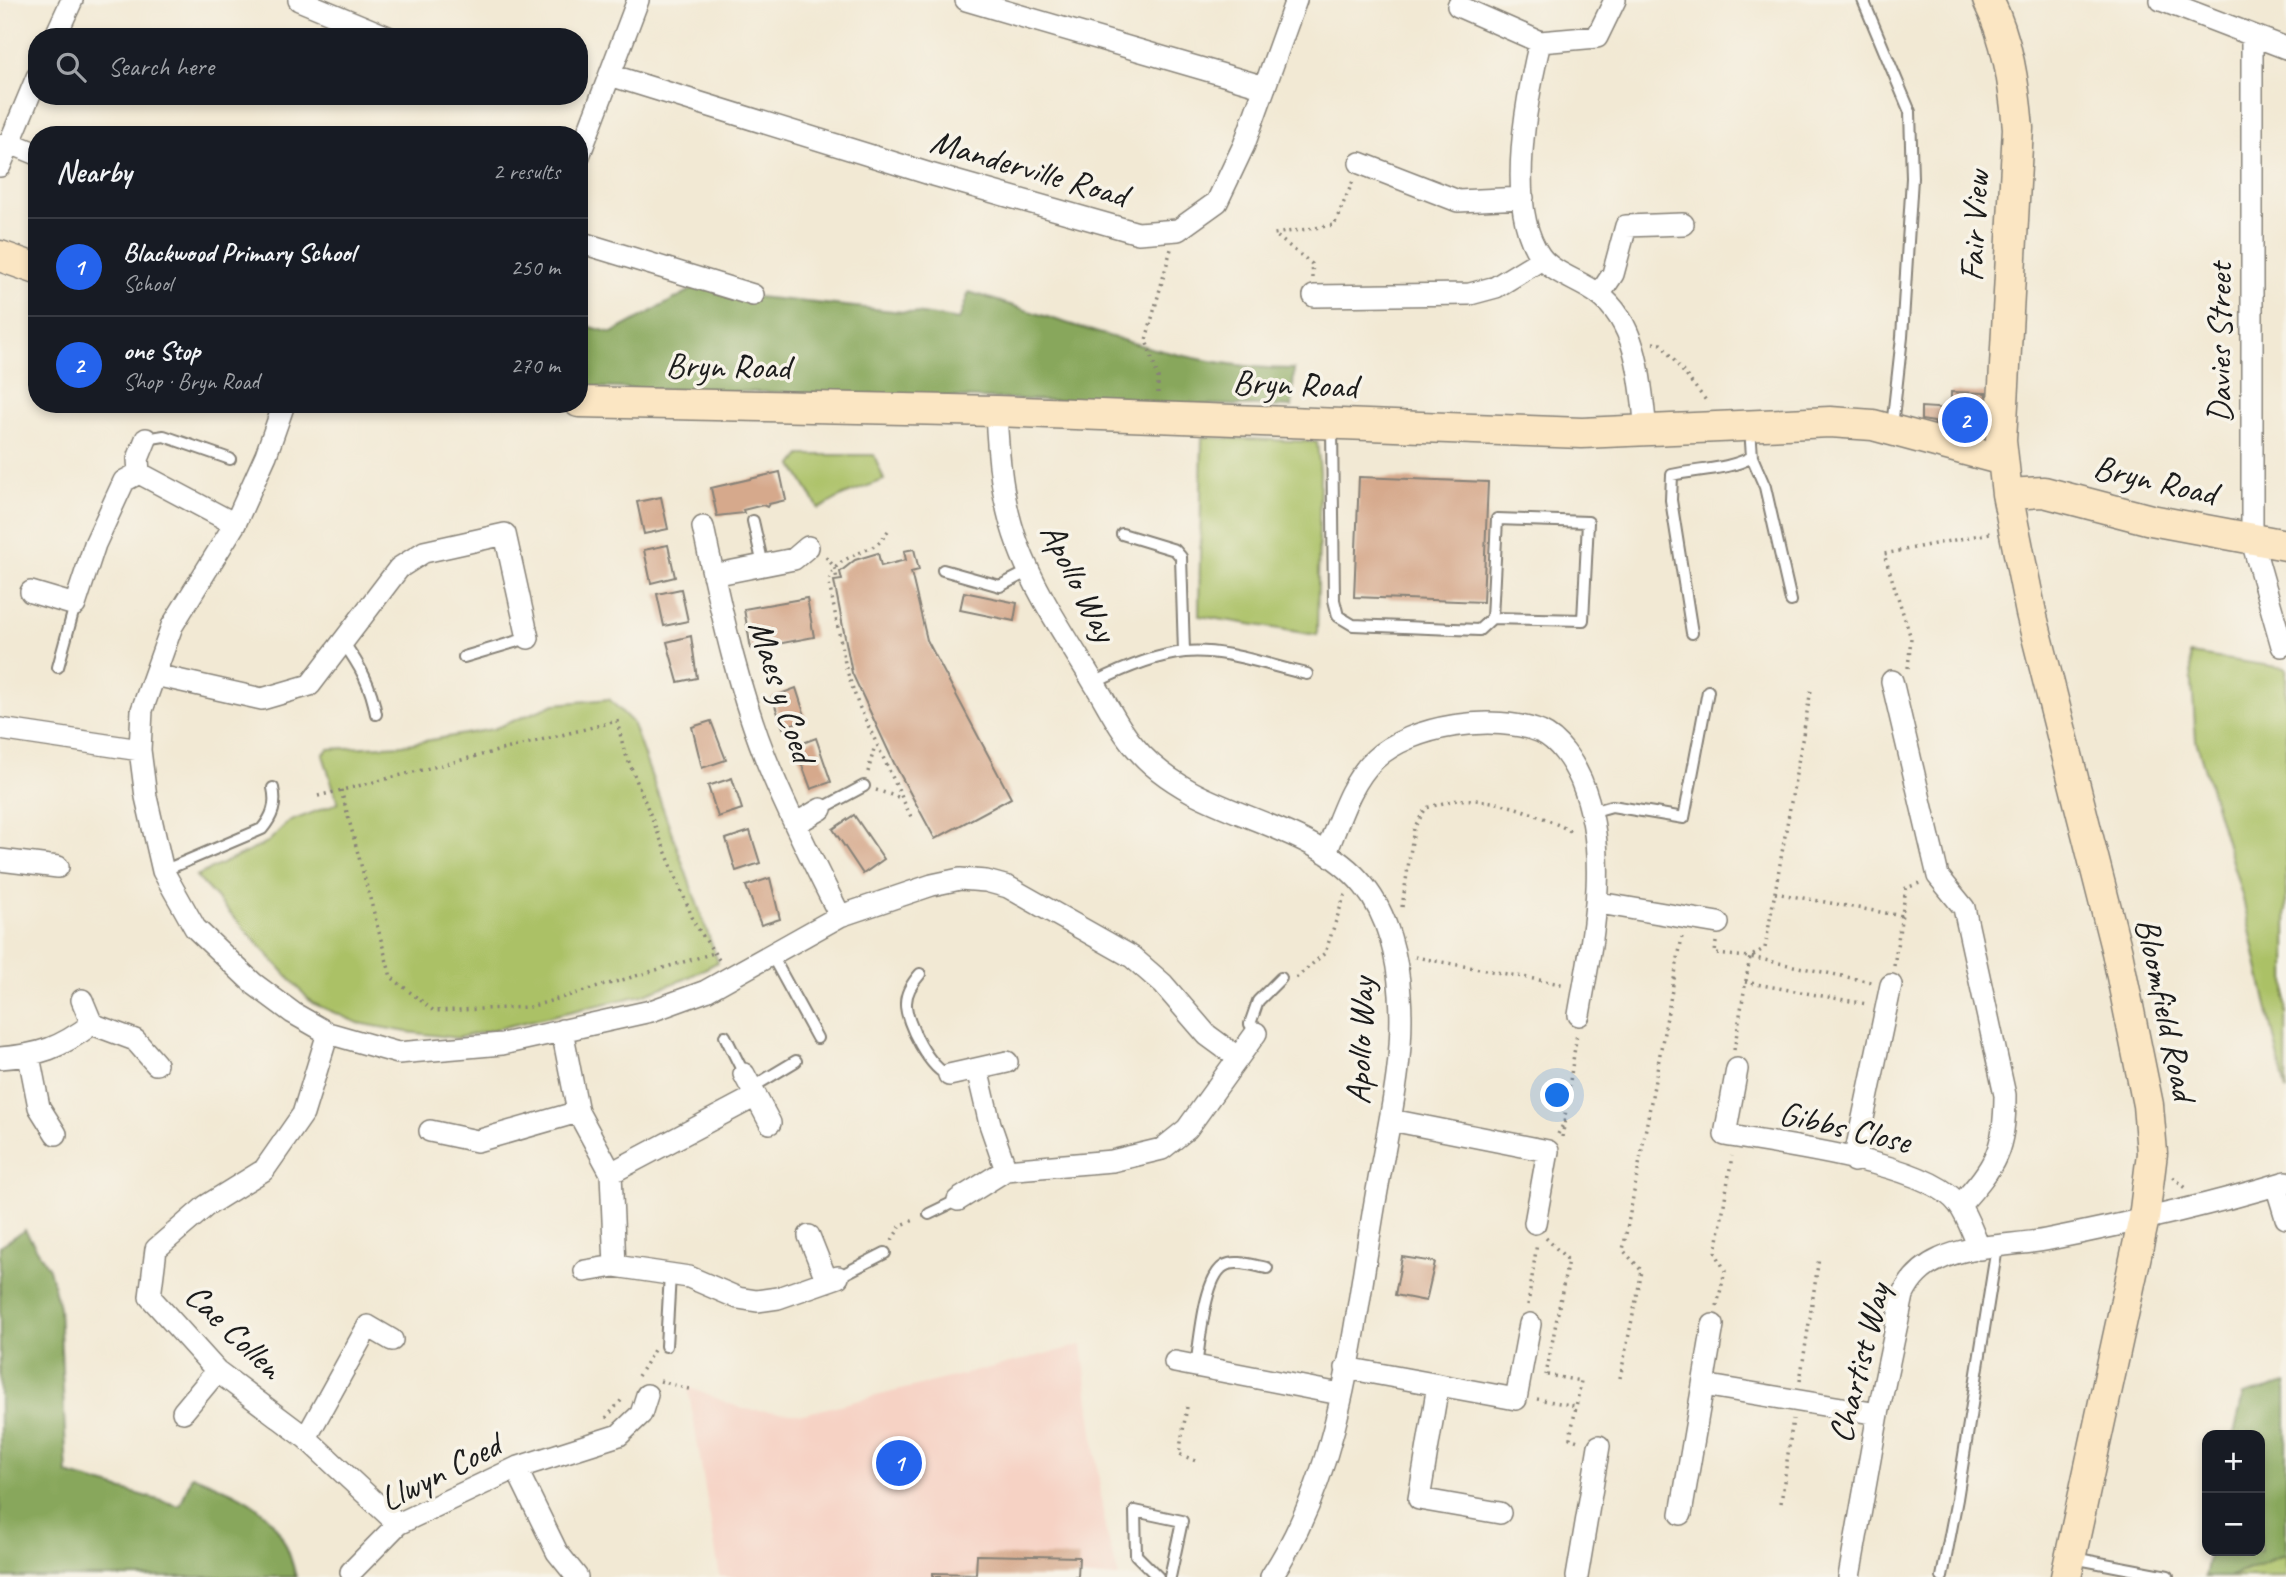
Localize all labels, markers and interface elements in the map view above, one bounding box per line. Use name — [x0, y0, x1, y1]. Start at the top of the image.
search box — [28, 28, 588, 105]
icon: search — [52, 48, 90, 86]
text: Search here — [108, 50, 214, 83]
street label: Manderville Road — [925, 118, 1138, 219]
text: Nearby — [56, 153, 132, 191]
text: 2 results — [493, 157, 560, 186]
street label: Fair View — [1949, 167, 2000, 283]
text: Blackwood Primary School — [123, 236, 355, 269]
text: 1 — [74, 253, 84, 282]
text: 250 m — [511, 253, 560, 282]
street label: Davies Street — [2197, 259, 2242, 423]
text: School — [123, 269, 172, 298]
text: one Stop — [123, 334, 200, 367]
street label: Bryn Road — [665, 342, 796, 390]
text: 2 — [74, 351, 84, 380]
text: 270 m — [511, 351, 560, 380]
street label: Bryn Road — [1232, 359, 1363, 409]
text: Shop · Bryn Road — [123, 367, 259, 396]
pin: 2 — [1942, 394, 1988, 446]
street label: Bryn Road — [2089, 444, 2226, 517]
street label: Apollo Way — [1030, 515, 1129, 652]
street label: Maes y Coed — [738, 614, 828, 773]
street label: Bloomfield Road — [2125, 914, 2208, 1109]
street label: Apollo Way — [1335, 974, 1385, 1105]
your location — [1540, 1078, 1574, 1112]
street label: Gibbs Close — [1775, 1090, 1918, 1165]
street label: Cae Collen — [175, 1273, 294, 1390]
street label: Chartist Way — [1818, 1276, 1901, 1447]
street label: Llwyn Coed — [372, 1420, 513, 1522]
map controls — [2202, 1430, 2265, 1556]
button: + — [2202, 1430, 2265, 1493]
pin: 1 — [876, 1437, 922, 1489]
button: − — [2202, 1493, 2265, 1556]

